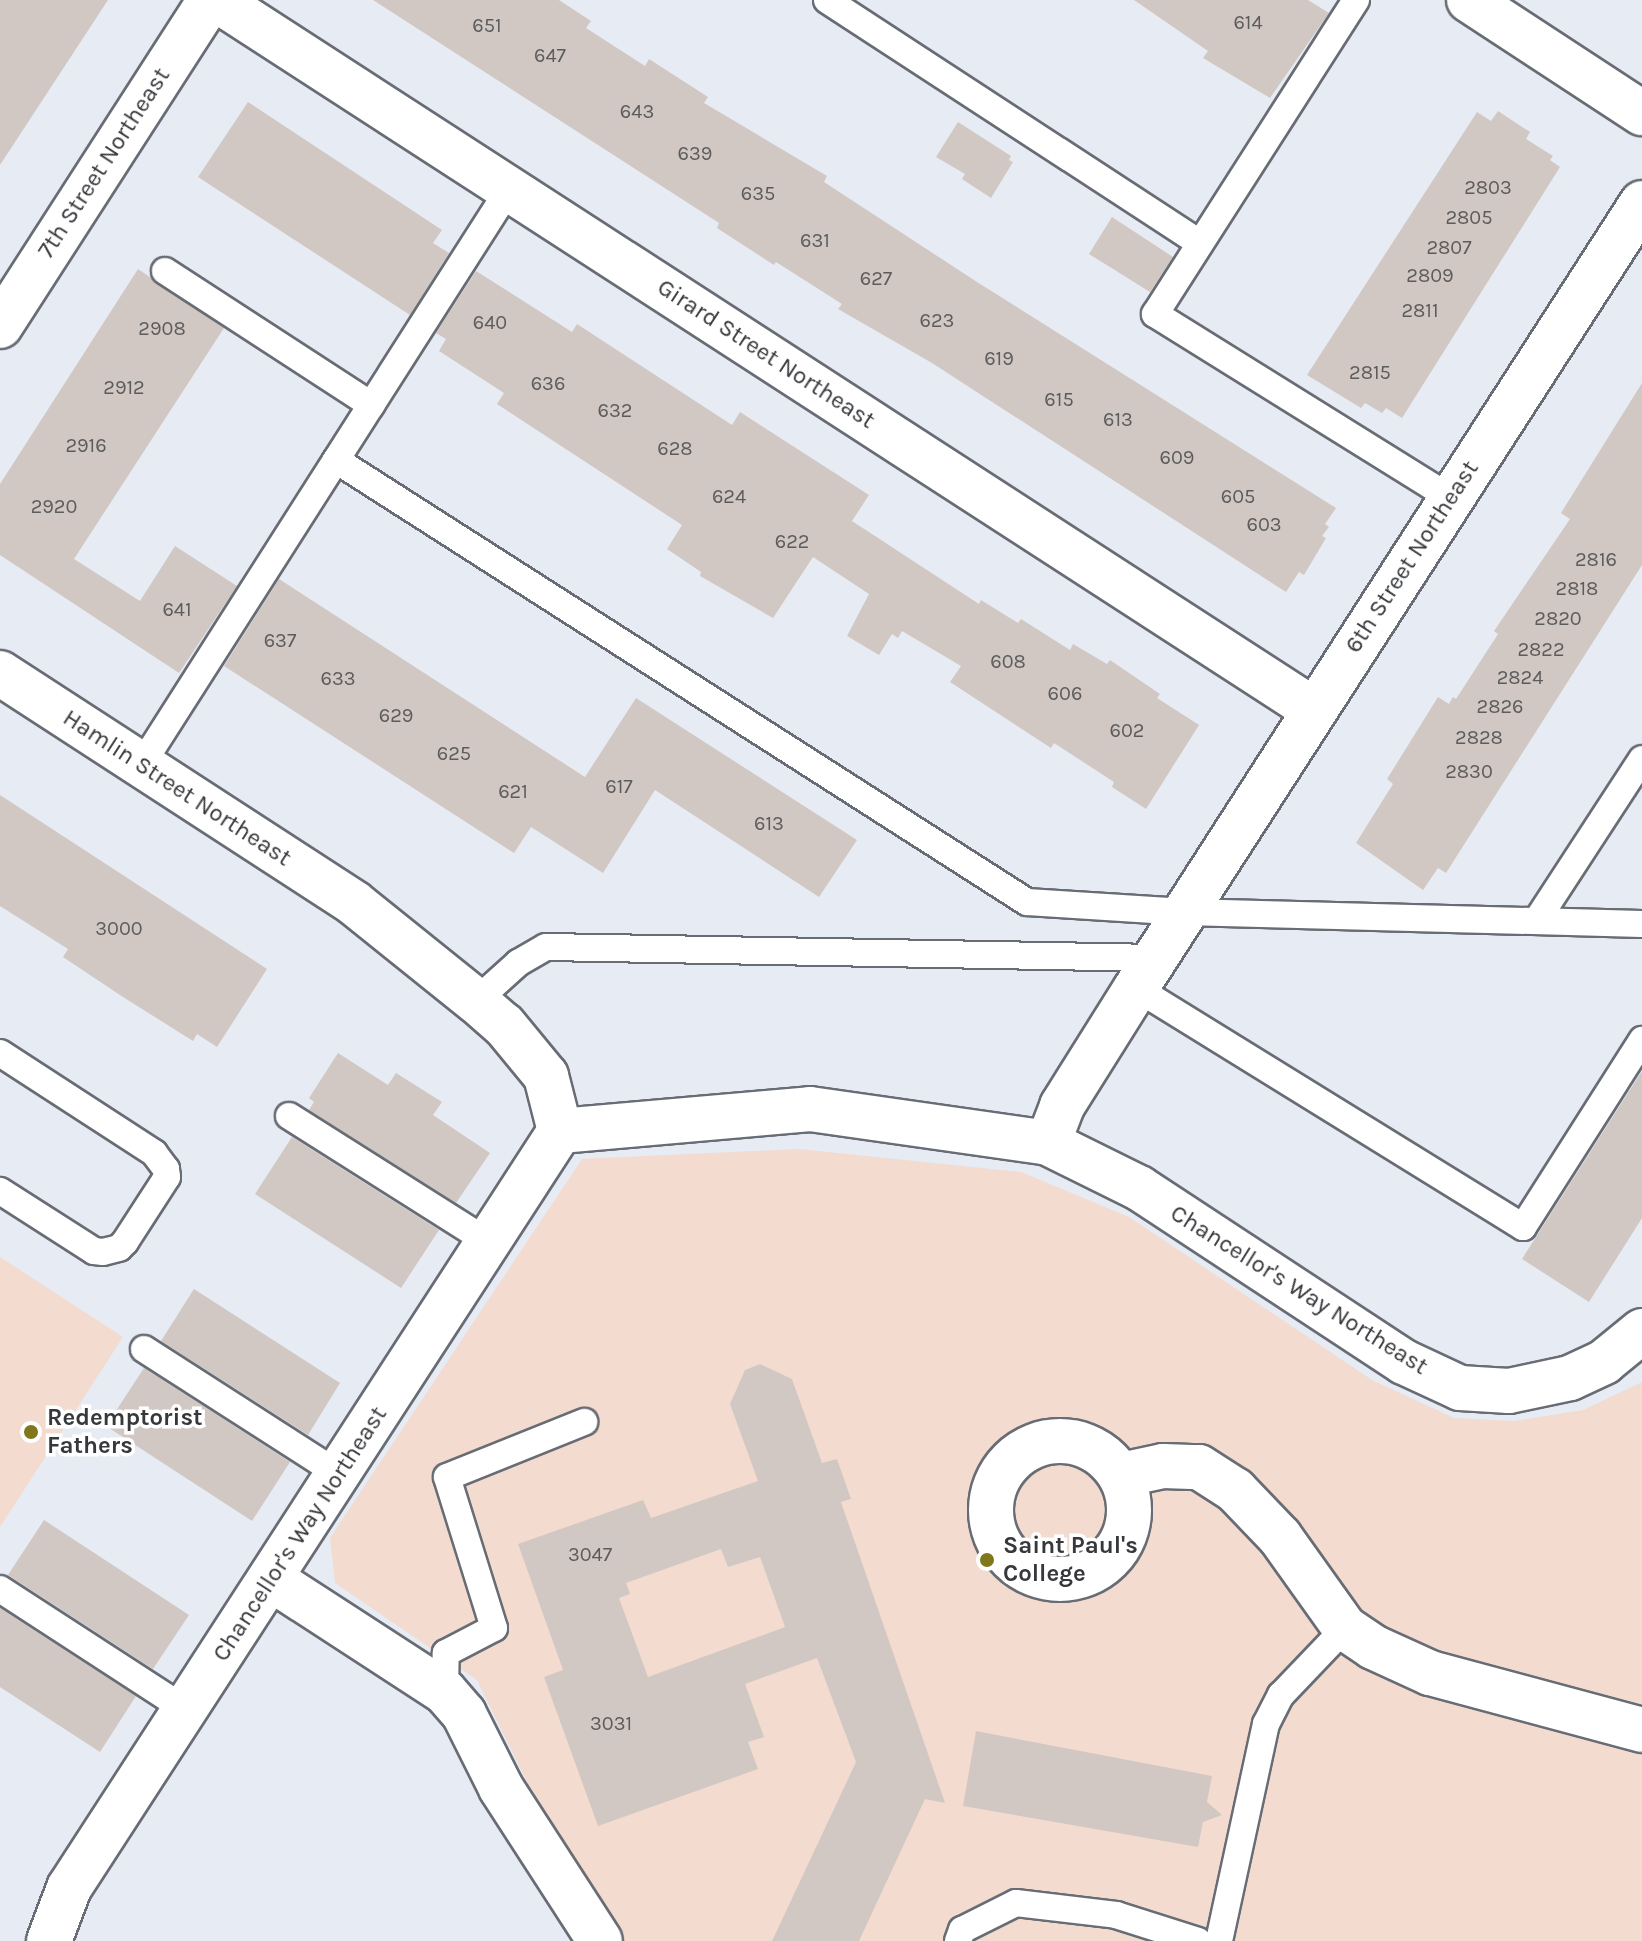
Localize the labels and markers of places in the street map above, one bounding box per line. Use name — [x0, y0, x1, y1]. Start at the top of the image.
place label: Redemptorist Fathers — [47, 1404, 203, 1460]
marker: Redemptorist Fathers — [22, 1423, 40, 1441]
place label: Saint Paul's College — [1003, 1532, 1138, 1588]
marker: Saint Paul's College — [978, 1551, 996, 1569]

